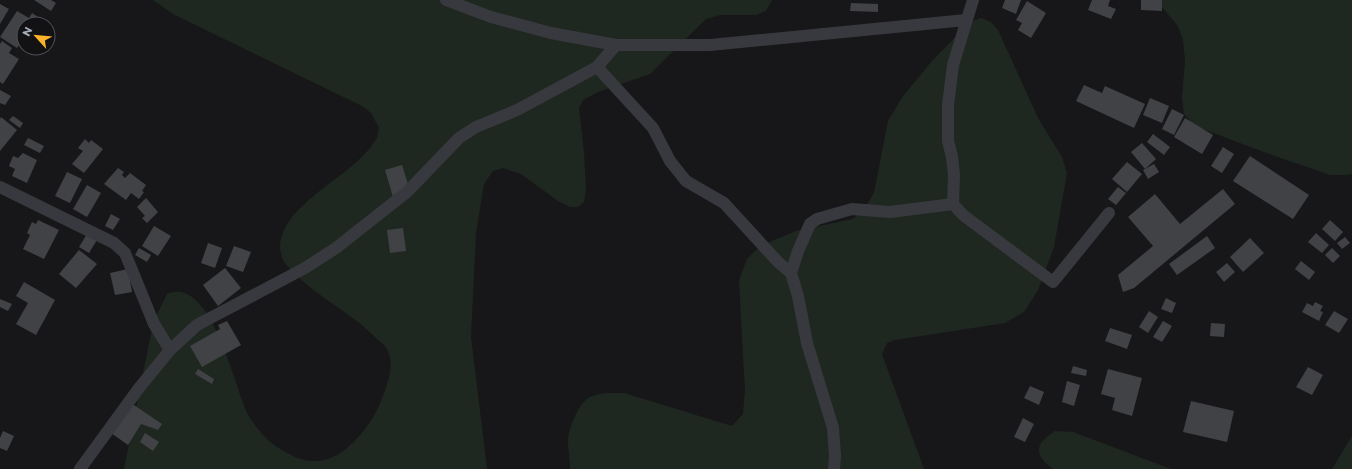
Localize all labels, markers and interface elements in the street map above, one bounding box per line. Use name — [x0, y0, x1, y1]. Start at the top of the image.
north arrow — [16, 16, 56, 56]
text: N — [19, 24, 35, 39]

